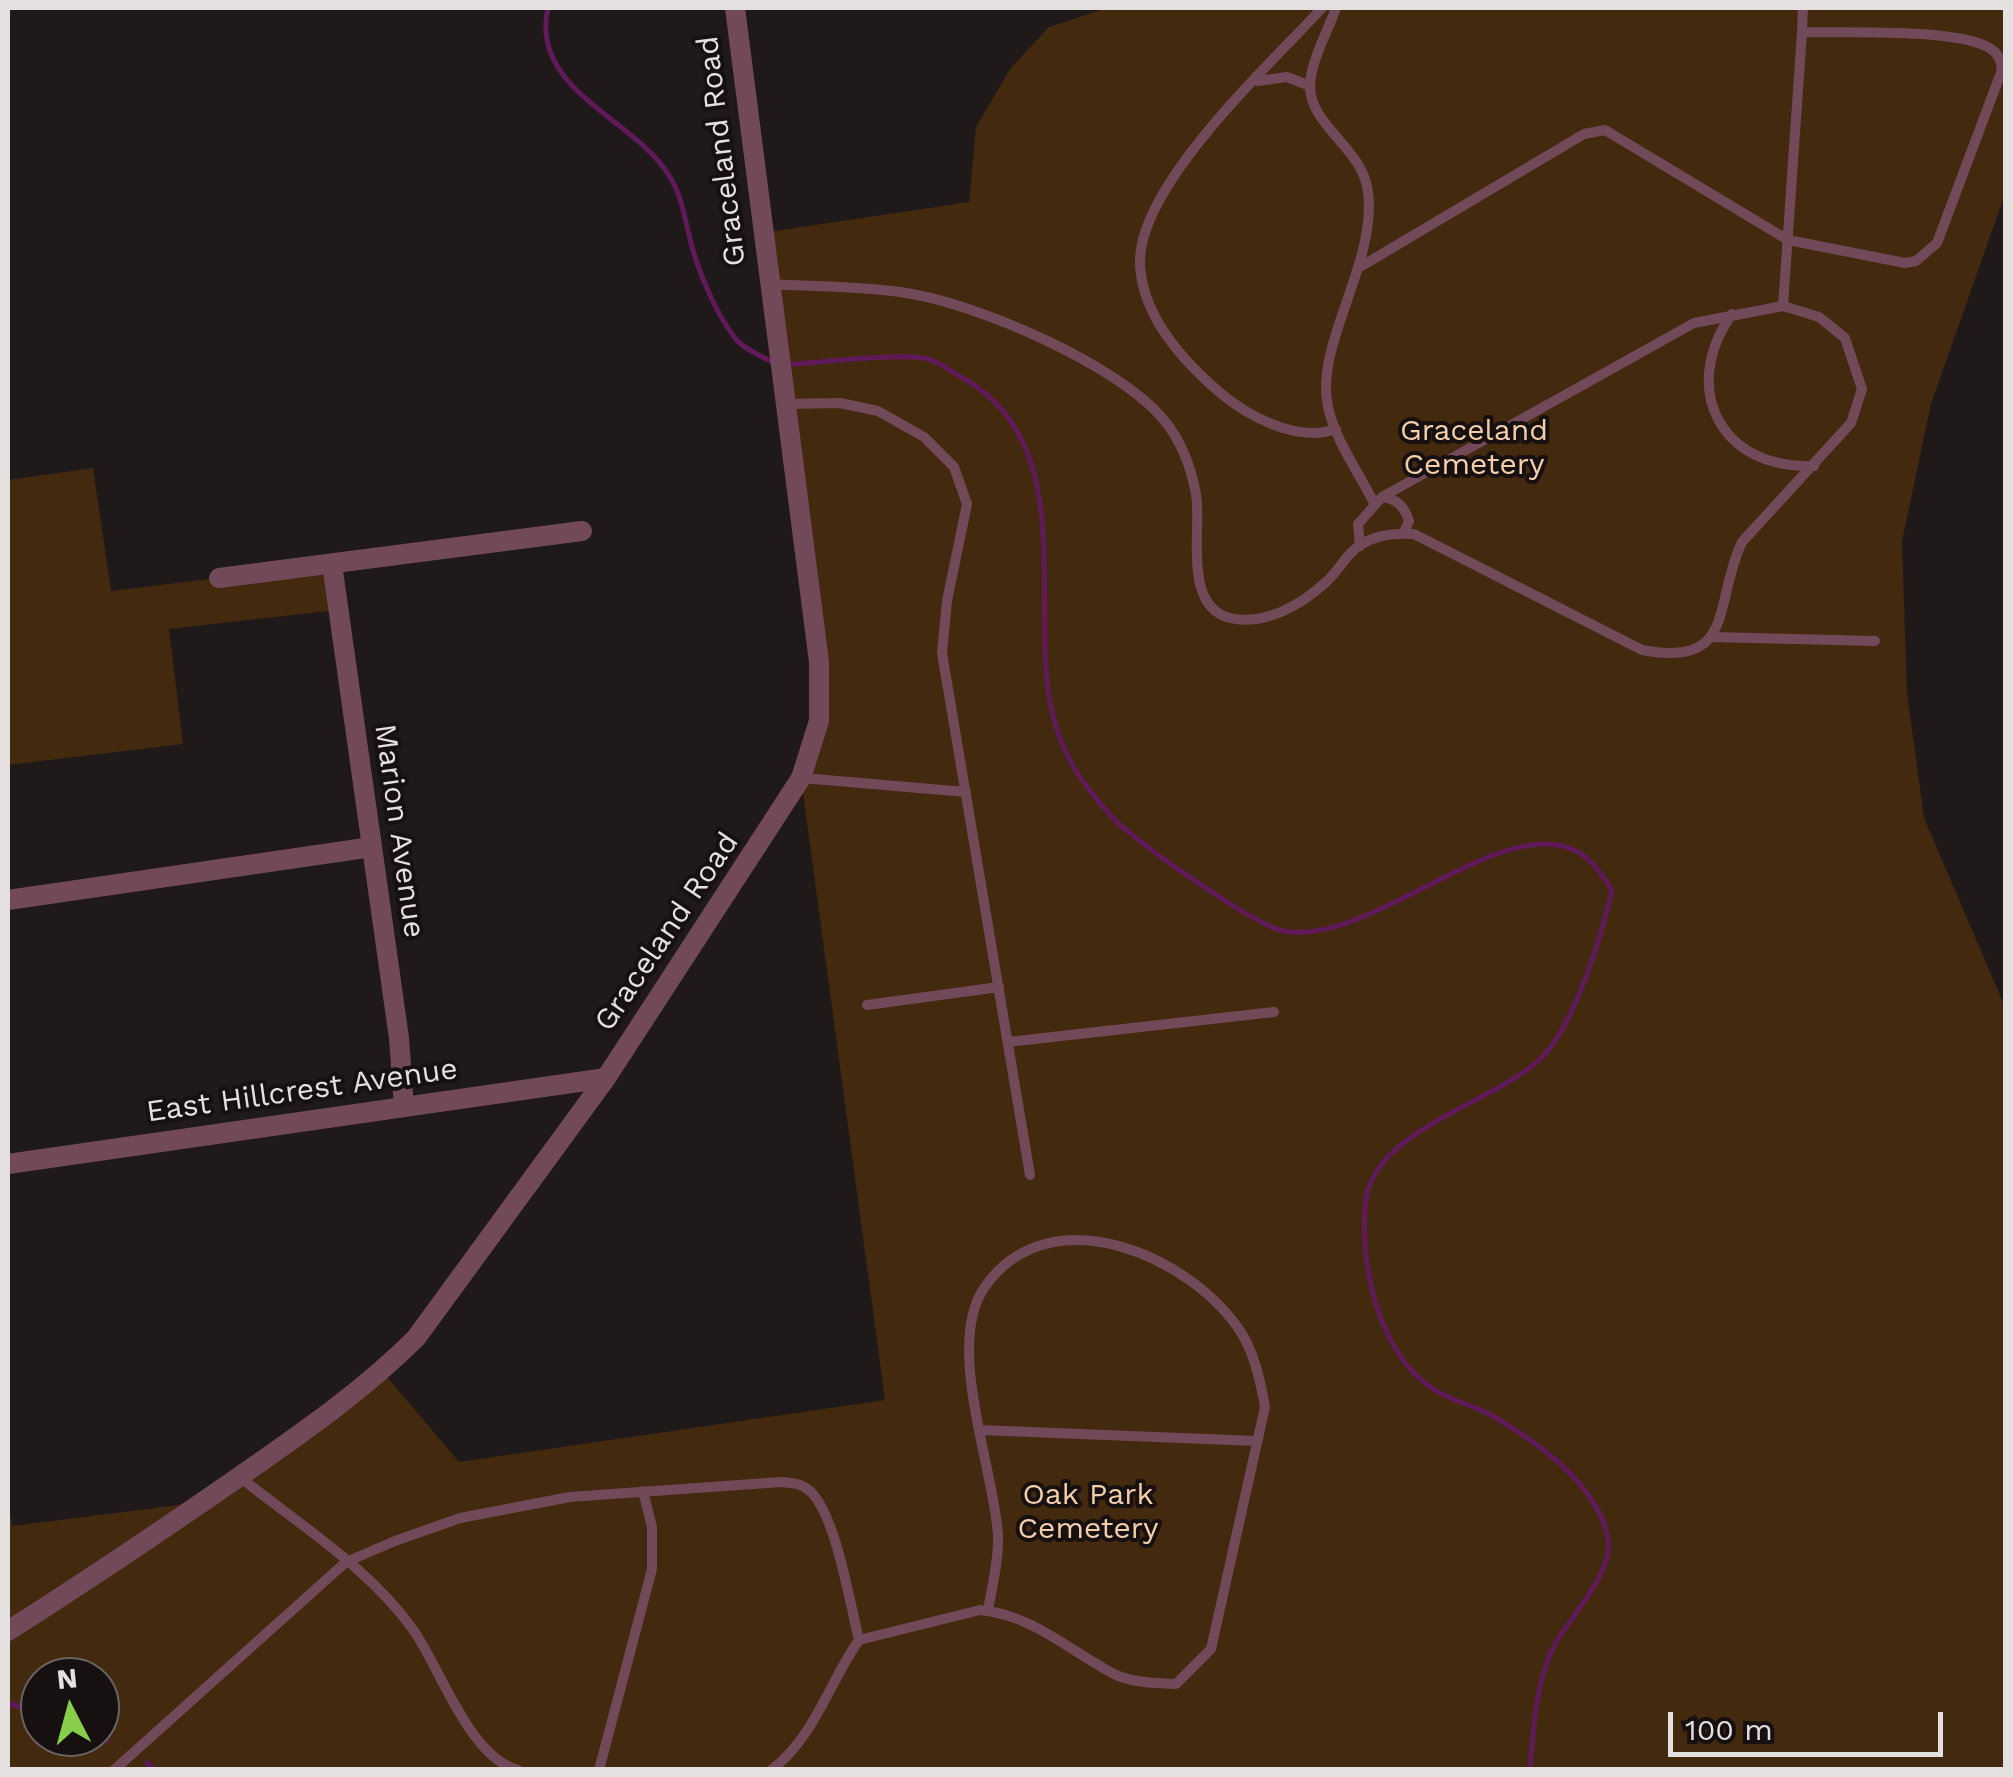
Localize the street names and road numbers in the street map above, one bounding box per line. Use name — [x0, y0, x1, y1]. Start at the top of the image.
street label: Graceland Road — [690, 34, 754, 268]
street label: Marion Avenue — [366, 722, 432, 940]
street label: Graceland Road — [587, 826, 747, 1038]
street label: East Hillcrest Avenue — [144, 1051, 460, 1131]

